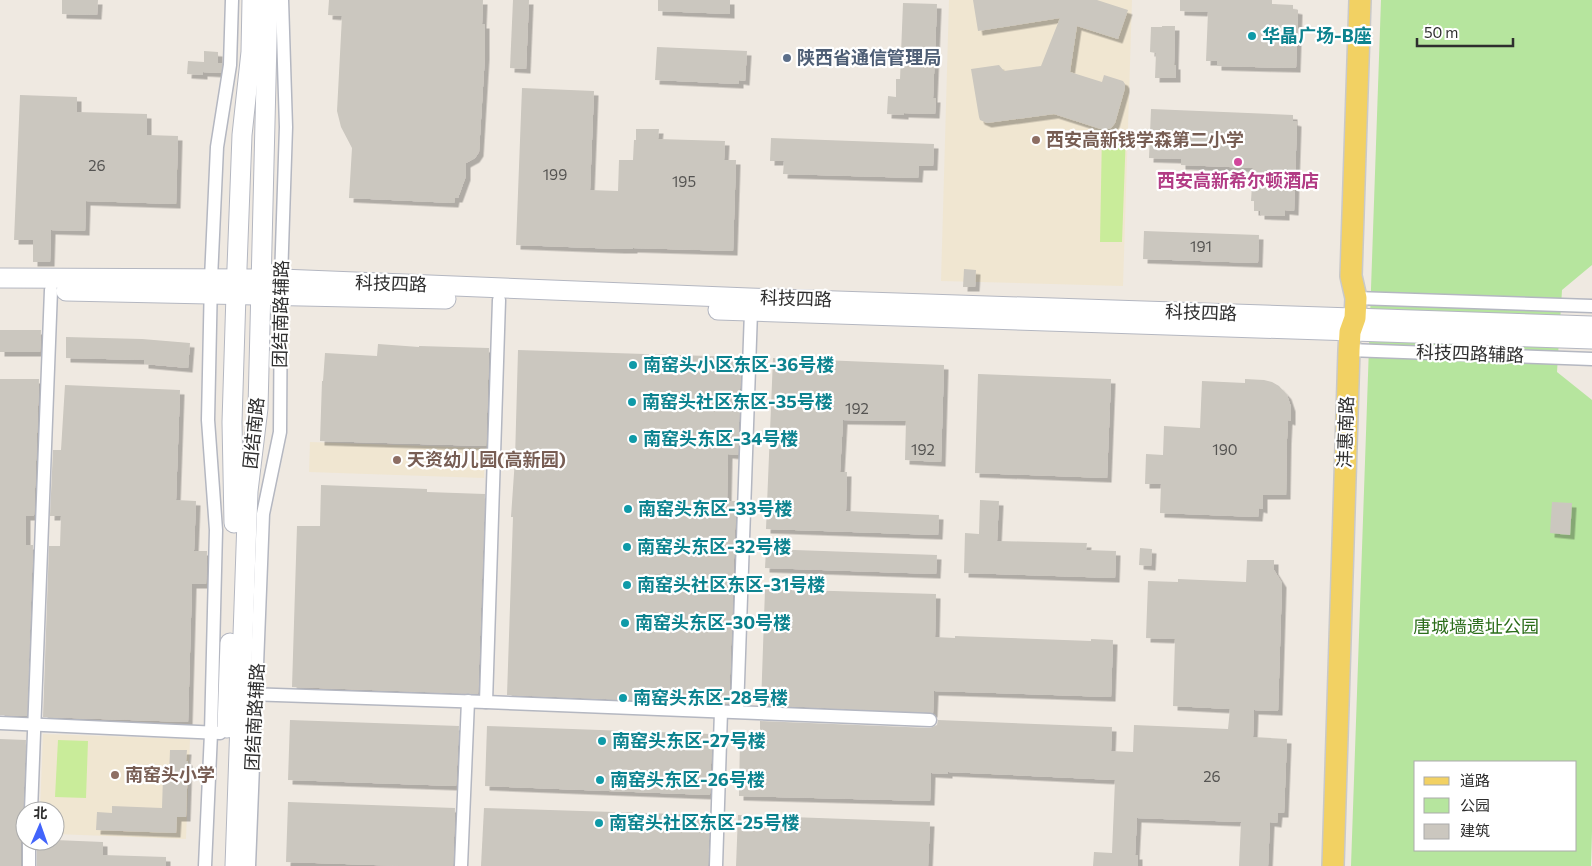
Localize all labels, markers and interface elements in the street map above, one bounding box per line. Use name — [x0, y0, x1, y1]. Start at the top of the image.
scale bar — [1417, 15, 1513, 47]
text: 50 m — [1424, 23, 1458, 41]
place label: 华晶广场-B座 — [1262, 24, 1372, 46]
marker: 华晶广场-B座 — [1246, 30, 1258, 42]
place label: 陕西省通信管理局 — [797, 46, 941, 68]
marker: 陕西省通信管理局 — [781, 52, 793, 64]
place label: 西安高新钱学森第二小学 — [1046, 128, 1244, 150]
marker: 西安高新钱学森第二小学 — [1030, 134, 1042, 146]
house number: 26 — [88, 156, 106, 174]
marker: 西安高新希尔顿酒店 — [1232, 156, 1244, 168]
house number: 199 — [543, 165, 567, 183]
place label: 西安高新希尔顿酒店 — [1157, 169, 1319, 191]
house number: 195 — [672, 172, 696, 190]
house number: 191 — [1190, 237, 1212, 255]
street label: 团结南路辅路 — [268, 260, 292, 368]
street label: 科技四路 — [355, 271, 427, 295]
street label: 科技四路 — [760, 286, 832, 310]
street label: 科技四路 — [1165, 300, 1237, 324]
street label: 科技四路辅路 — [1416, 340, 1524, 366]
place label: 南窑头小区东区-36号楼 — [643, 353, 834, 375]
marker: 南窑头小区东区-36号楼 — [627, 359, 639, 371]
place label: 南窑头社区东区-35号楼 — [642, 390, 833, 412]
street label: 团结南路 — [238, 396, 268, 470]
marker: 南窑头社区东区-35号楼 — [626, 396, 638, 408]
street label: 沣惠南路 — [1333, 396, 1357, 468]
house number: 192 — [845, 399, 869, 417]
place label: 南窑头东区-34号楼 — [643, 427, 798, 449]
marker: 南窑头东区-34号楼 — [627, 433, 639, 445]
house number: 192 — [911, 440, 935, 458]
house number: 190 — [1212, 440, 1238, 458]
place label: 天资幼儿园(高新园) — [407, 448, 566, 470]
marker: 天资幼儿园(高新园) — [391, 454, 403, 466]
place label: 南窑头东区-33号楼 — [638, 497, 793, 519]
marker: 南窑头东区-33号楼 — [622, 503, 634, 515]
place label: 南窑头东区-32号楼 — [637, 535, 791, 557]
marker: 南窑头东区-32号楼 — [621, 541, 633, 553]
place label: 南窑头社区东区-31号楼 — [637, 573, 825, 595]
marker: 南窑头社区东区-31号楼 — [621, 579, 633, 591]
place label: 南窑头东区-30号楼 — [635, 611, 791, 633]
park label: 唐城墙遗址公园 — [1413, 615, 1539, 637]
marker: 南窑头东区-30号楼 — [619, 617, 631, 629]
street label: 团结南路辅路 — [240, 662, 268, 771]
place label: 南窑头东区-28号楼 — [633, 686, 788, 708]
marker: 南窑头东区-28号楼 — [617, 692, 629, 704]
place label: 南窑头东区-27号楼 — [612, 729, 766, 751]
marker: 南窑头东区-27号楼 — [596, 735, 608, 747]
legend — [1414, 761, 1577, 851]
place label: 南窑头小学 — [125, 763, 215, 785]
house number: 26 — [1203, 767, 1221, 785]
place label: 南窑头东区-26号楼 — [610, 768, 765, 790]
marker: 南窑头小学 — [109, 769, 121, 781]
text: 道路 — [1460, 771, 1490, 789]
marker: 南窑头东区-26号楼 — [594, 774, 606, 786]
text: 公园 — [1460, 796, 1490, 814]
north arrow — [15, 801, 65, 851]
text: 北 — [33, 804, 48, 821]
place label: 南窑头社区东区-25号楼 — [609, 811, 799, 833]
marker: 南窑头社区东区-25号楼 — [593, 817, 605, 829]
text: 建筑 — [1460, 821, 1490, 839]

